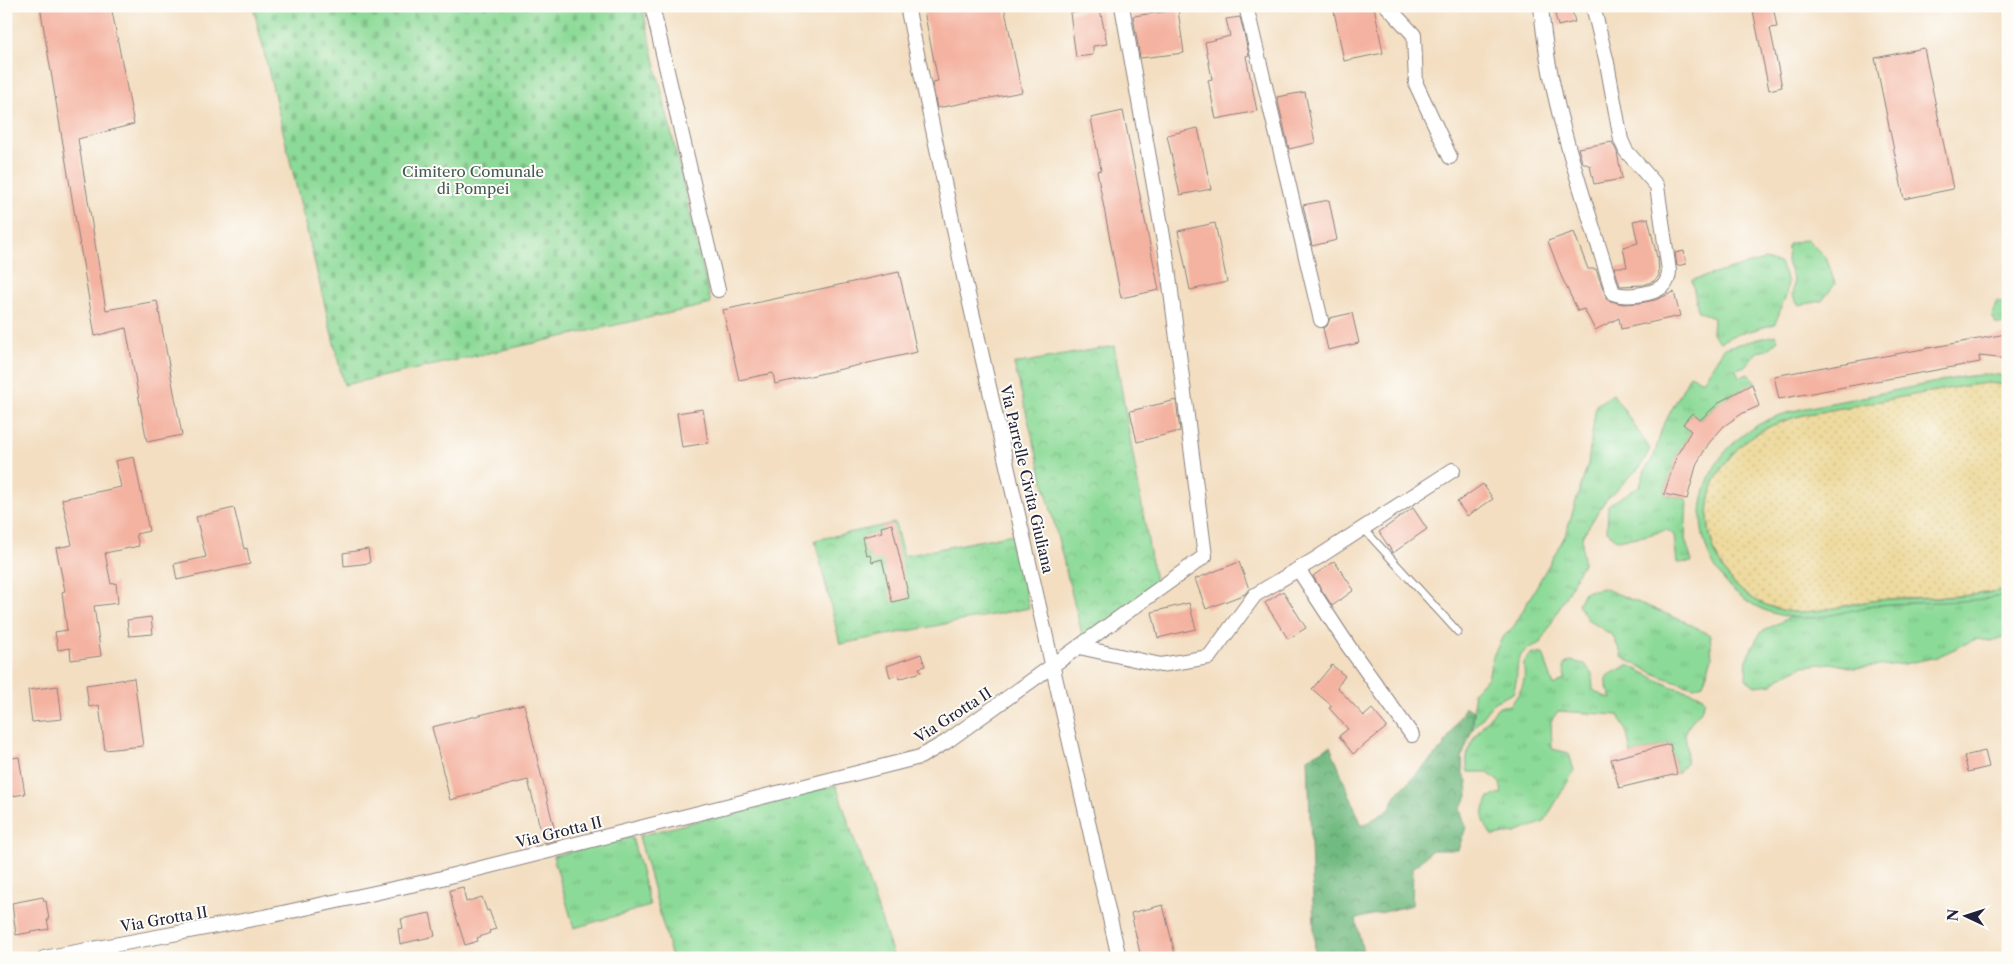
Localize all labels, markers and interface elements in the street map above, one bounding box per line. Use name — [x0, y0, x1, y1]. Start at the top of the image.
park label: Cimitero Comunale di Pompei — [402, 162, 544, 198]
street label: Via Parrelle Civita Giuliana — [996, 382, 1058, 575]
street label: Via Grotta II — [910, 683, 995, 748]
street label: Via Grotta II — [513, 812, 604, 852]
north arrow — [1942, 892, 1992, 942]
street label: Via Grotta II — [118, 902, 209, 936]
text: N — [1944, 908, 1962, 922]

